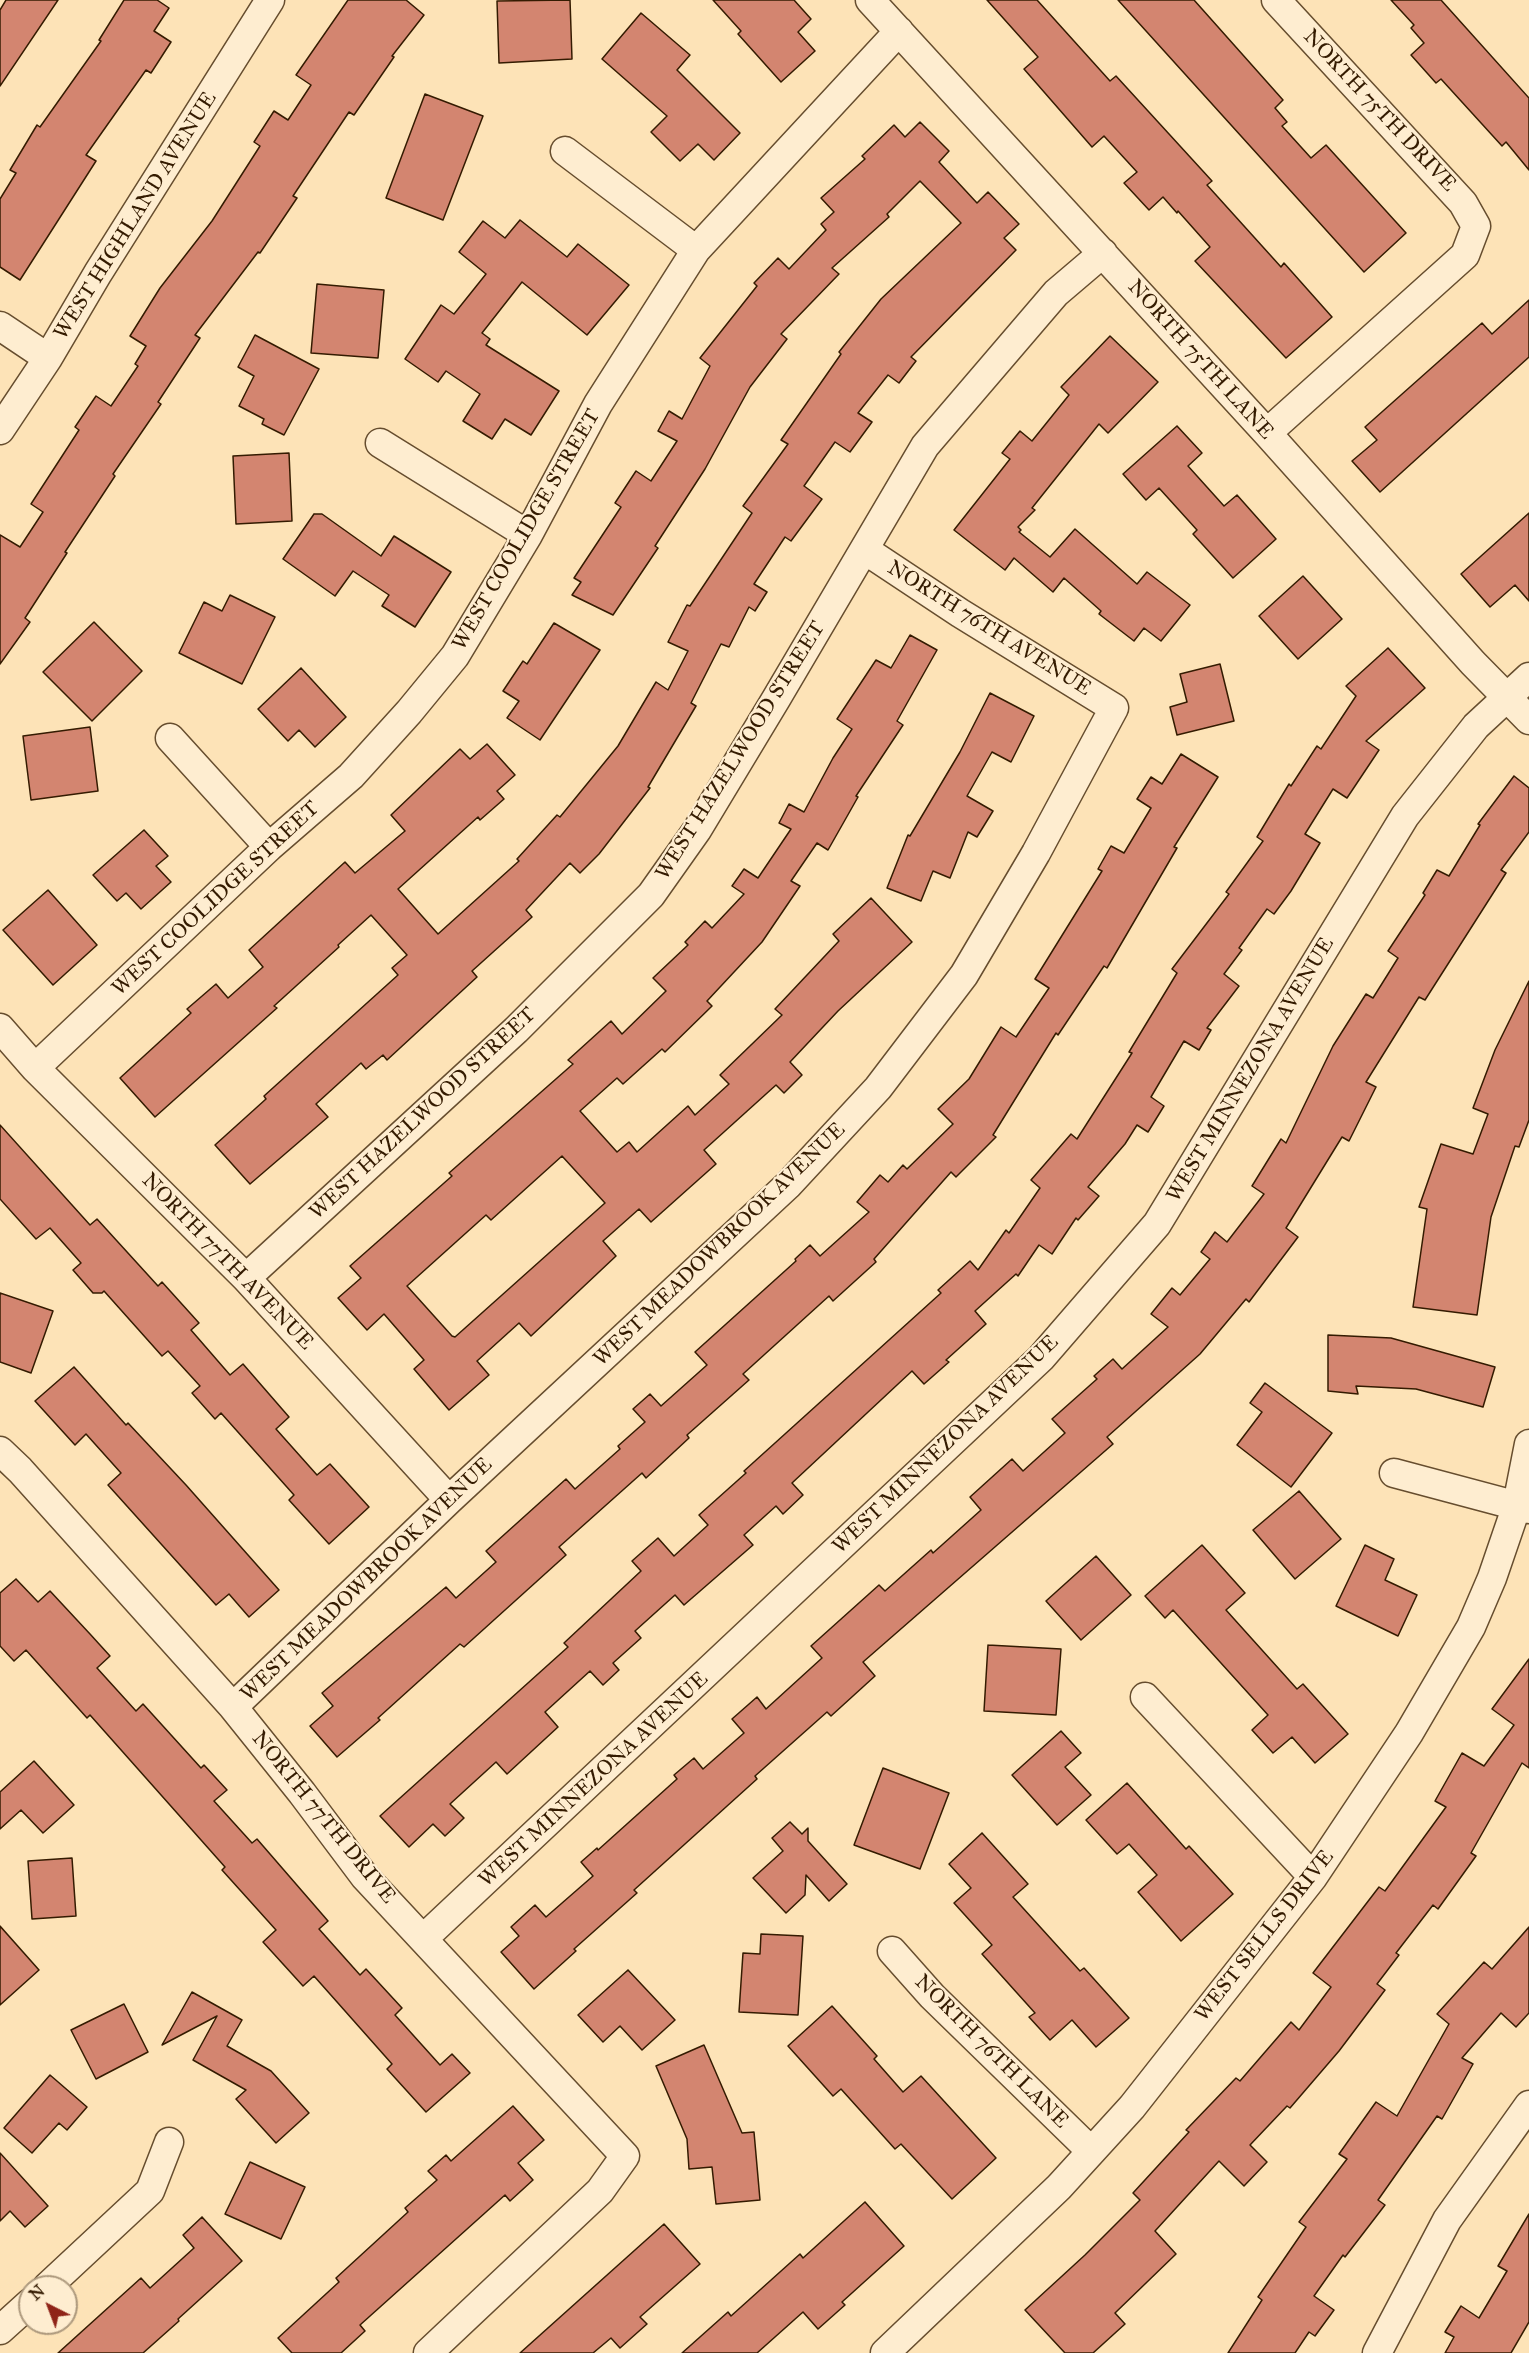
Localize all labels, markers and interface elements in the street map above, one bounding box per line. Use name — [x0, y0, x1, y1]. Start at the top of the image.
street label: NORTH 75TH DRIVE — [1297, 25, 1461, 197]
street label: WEST HIGHLAND AVENUE — [49, 88, 223, 344]
street label: NORTH 75TH LANE — [1122, 275, 1278, 445]
street label: WEST COOLIDGE STREET — [448, 405, 606, 655]
street label: NORTH 76TH AVENUE — [882, 556, 1096, 702]
street label: WEST HAZELWOOD STREET — [651, 617, 831, 885]
street label: WEST COOLIDGE STREET — [107, 796, 325, 1002]
street label: WEST MINNEZONA AVENUE — [1162, 933, 1340, 1207]
street label: WEST HAZELWOOD STREET — [305, 1003, 541, 1225]
street label: WEST MEADOWBROOK AVENUE — [589, 1118, 851, 1372]
street label: NORTH 77TH AVENUE — [136, 1168, 318, 1356]
street label: WEST MINNEZONA AVENUE — [828, 1330, 1064, 1560]
street label: WEST MEADOWBROOK AVENUE — [236, 1453, 498, 1707]
street label: WEST MINNEZONA AVENUE — [474, 1667, 714, 1893]
street label: NORTH 77TH DRIVE — [246, 1727, 400, 1909]
street label: WEST SELLS DRIVE — [1190, 1845, 1340, 2027]
street label: NORTH 76TH LANE — [909, 1970, 1073, 2134]
north arrow — [18, 2275, 78, 2335]
text: N — [26, 2281, 48, 2304]

